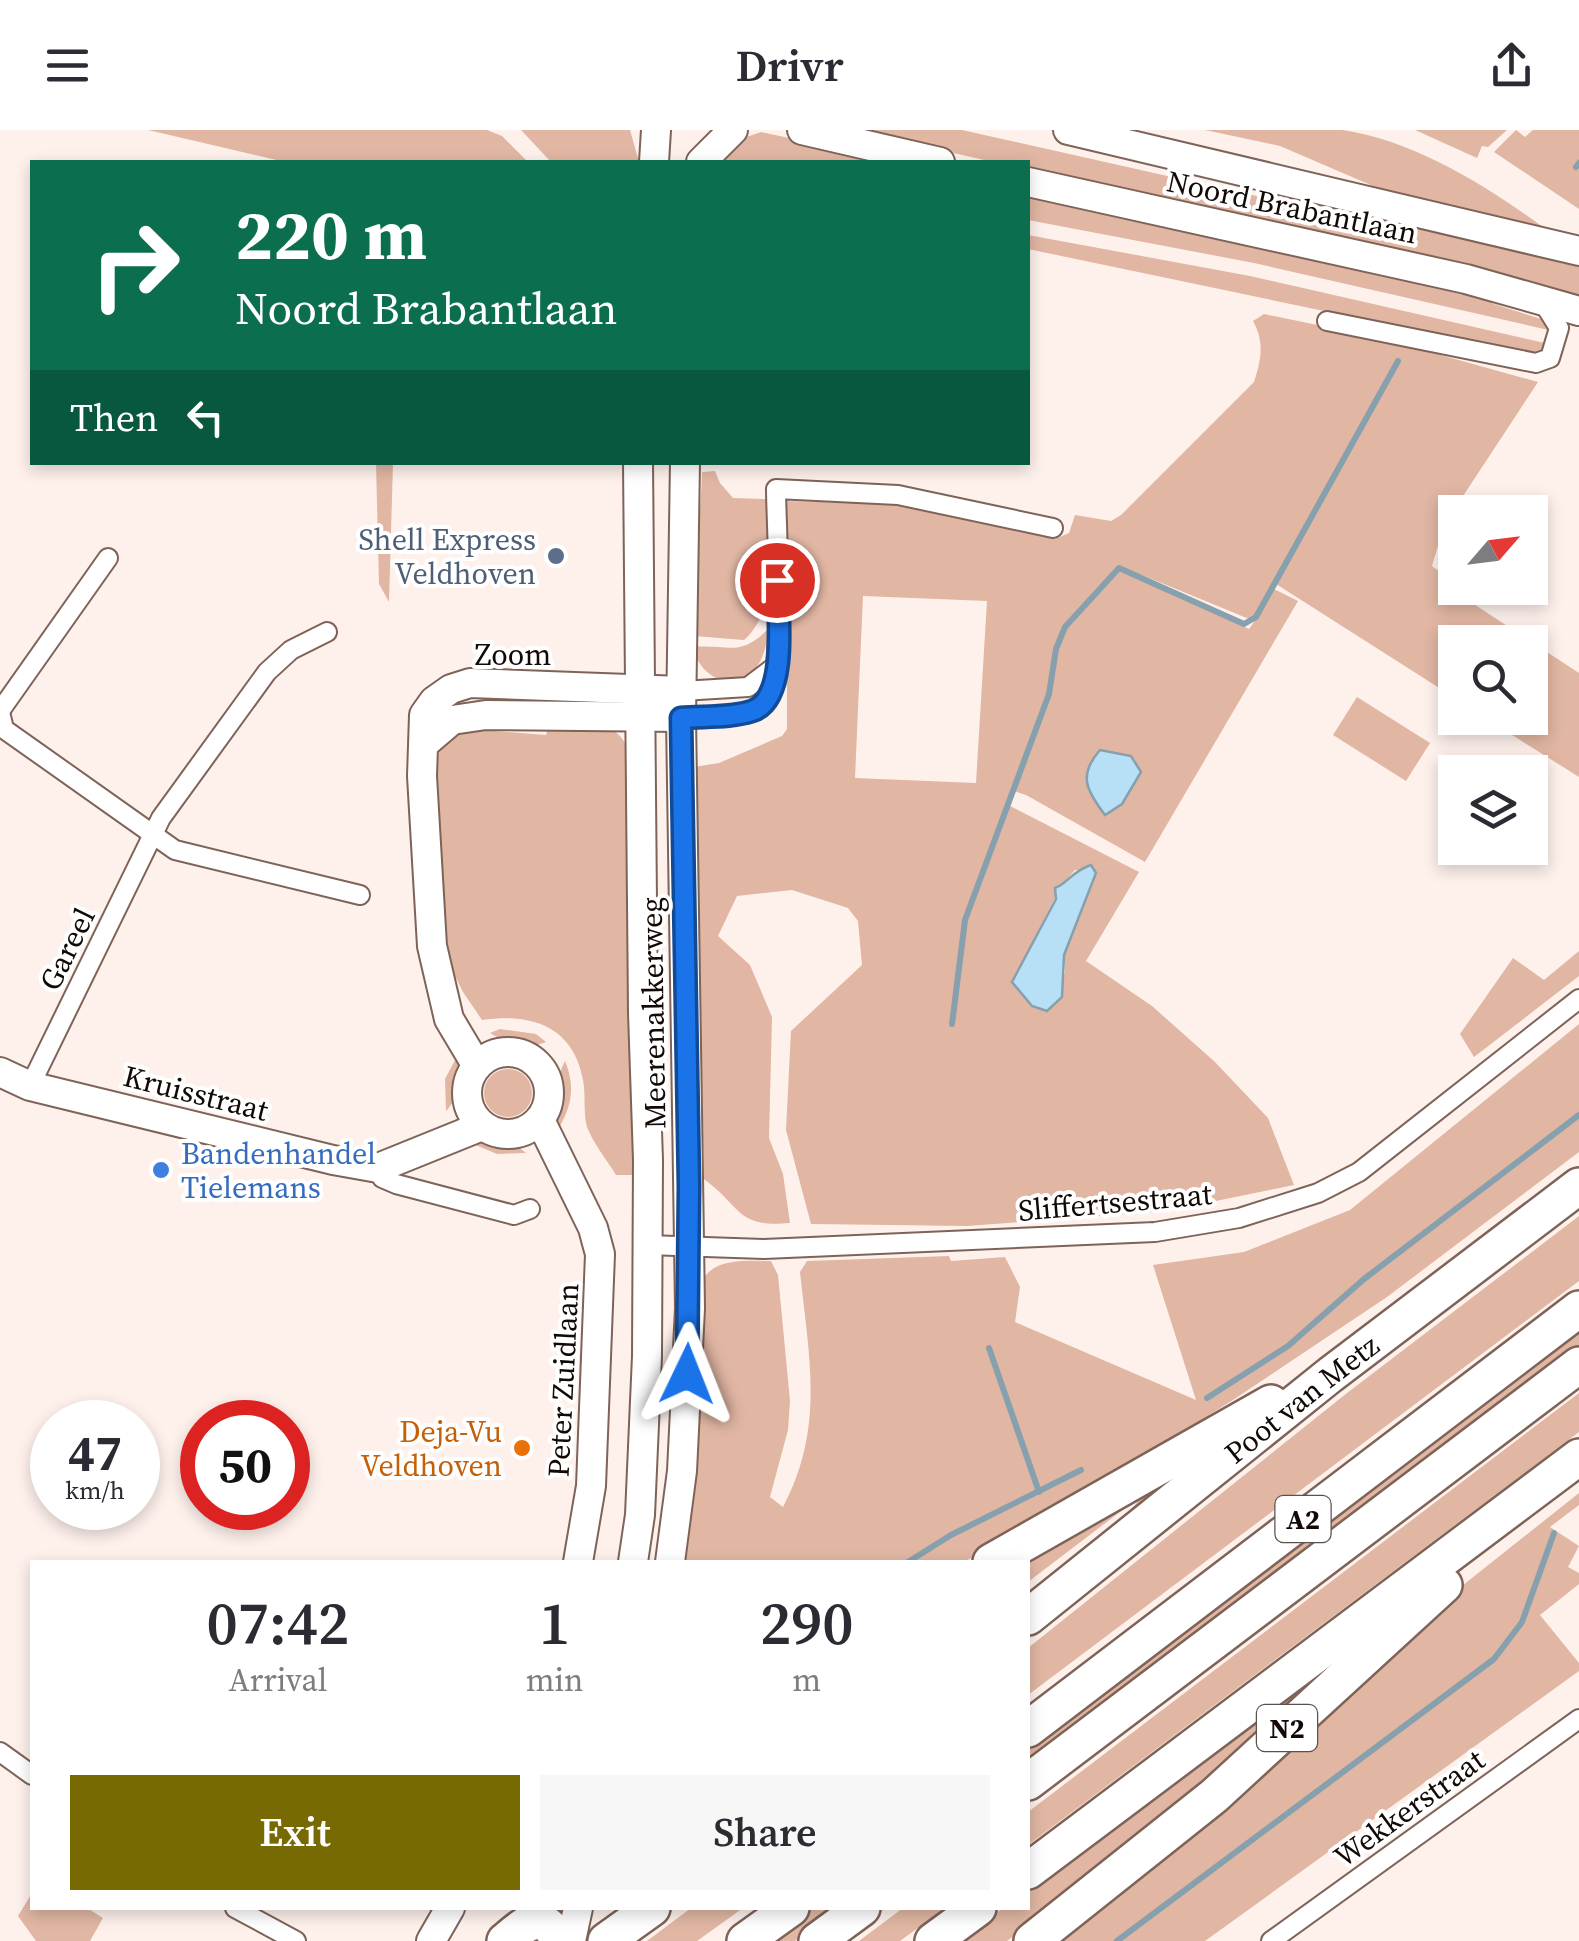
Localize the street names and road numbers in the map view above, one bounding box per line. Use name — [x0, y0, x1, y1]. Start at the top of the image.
street label: Noord Brabantlaan — [1163, 160, 1421, 254]
street label: Zoom — [475, 634, 551, 675]
street label: Meerenakkerweg — [630, 897, 676, 1129]
street label: Gareel — [29, 901, 105, 997]
street label: Kruisstraat — [119, 1055, 273, 1131]
street label: Sliffertsestraat — [1016, 1173, 1214, 1231]
street label: Peter Zuidlaan — [537, 1282, 589, 1478]
street label: Poot van Metz — [1215, 1325, 1387, 1473]
road number: A2 — [1276, 1496, 1330, 1542]
road number: N2 — [1257, 1705, 1317, 1751]
street label: Wekkerstraat — [1325, 1739, 1493, 1877]

